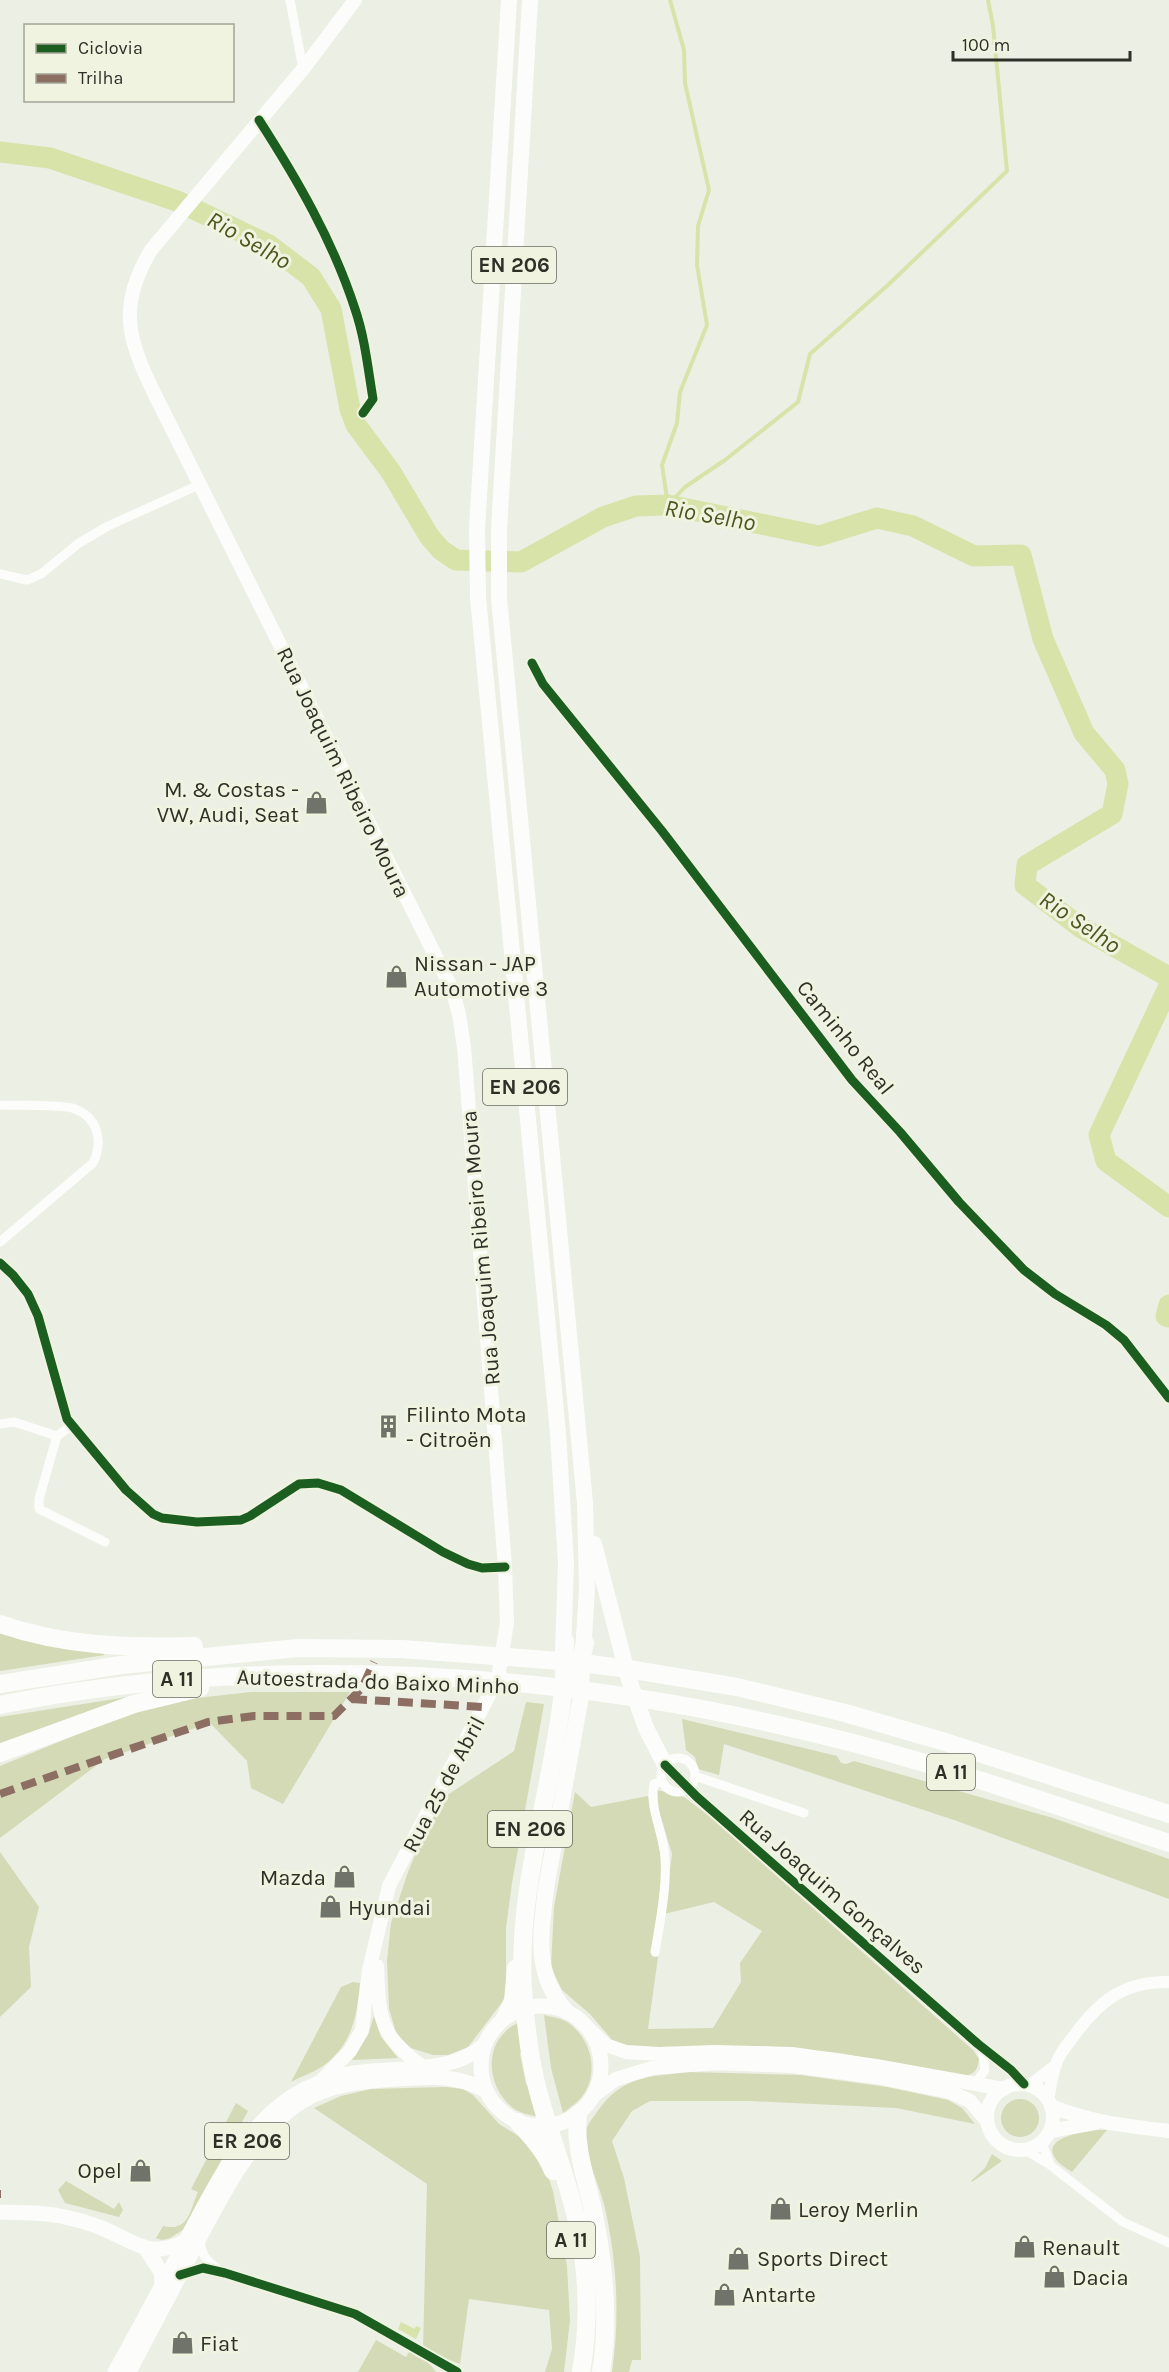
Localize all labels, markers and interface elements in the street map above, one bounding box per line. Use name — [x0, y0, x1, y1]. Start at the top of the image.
legend — [24, 24, 234, 102]
scale bar — [953, 24, 1130, 62]
text: 100 m — [962, 34, 1010, 56]
text: Ciclovia — [78, 37, 143, 59]
text: Trilha — [78, 67, 123, 89]
water label: Rio Selho — [202, 205, 296, 275]
road number: EN 206 — [472, 247, 556, 283]
water label: Rio Selho — [662, 493, 758, 537]
street label: Rua Joaquim Ribeiro Moura — [271, 643, 415, 902]
place label: M. & Costas - VW, Audi, Seat — [157, 777, 299, 828]
shop icon: M. & Costas - VW, Audi, Seat — [304, 789, 330, 815]
water label: Rio Selho — [1034, 885, 1126, 959]
place label: Nissan - JAP Automotive 3 — [414, 951, 548, 1002]
shop icon: Nissan - JAP Automotive 3 — [383, 963, 409, 989]
street label: Caminho Real — [791, 975, 899, 1100]
road number: EN 206 — [483, 1069, 567, 1105]
street label: Rua Joaquim Ribeiro Moura — [456, 1109, 506, 1386]
place label: Filinto Mota - Citroën — [406, 1402, 527, 1453]
building icon: Filinto Mota - Citroën — [375, 1414, 401, 1440]
road number: A 11 — [153, 1661, 201, 1697]
street label: Autoestrada do Baixo Minho — [236, 1664, 520, 1700]
street label: Rua 25 de Abril — [397, 1712, 491, 1857]
road number: A 11 — [927, 1754, 975, 1790]
street label: Rua Joaquim Gonçalves — [734, 1804, 931, 1980]
road number: EN 206 — [488, 1811, 572, 1847]
shop icon: Mazda — [331, 1864, 357, 1890]
place label: Mazda — [260, 1865, 326, 1891]
shop icon: Hyundai — [317, 1894, 343, 1920]
place label: Hyundai — [348, 1895, 431, 1921]
road number: ER 206 — [205, 2123, 289, 2159]
shop icon: Opel — [127, 2157, 153, 2183]
place label: Opel — [77, 2158, 122, 2184]
shop icon: Leroy Merlin — [767, 2196, 793, 2222]
place label: Leroy Merlin — [798, 2197, 919, 2223]
road number: A 11 — [547, 2222, 595, 2258]
shop icon: Renault — [1011, 2234, 1037, 2260]
place label: Renault — [1042, 2235, 1120, 2261]
shop icon: Sports Direct — [726, 2245, 752, 2271]
place label: Sports Direct — [757, 2246, 888, 2272]
shop icon: Dacia — [1041, 2264, 1067, 2290]
place label: Dacia — [1072, 2265, 1129, 2291]
shop icon: Antarte — [711, 2281, 737, 2307]
place label: Antarte — [742, 2282, 816, 2308]
shop icon: Fiat — [169, 2330, 195, 2356]
place label: Fiat — [200, 2331, 238, 2357]

